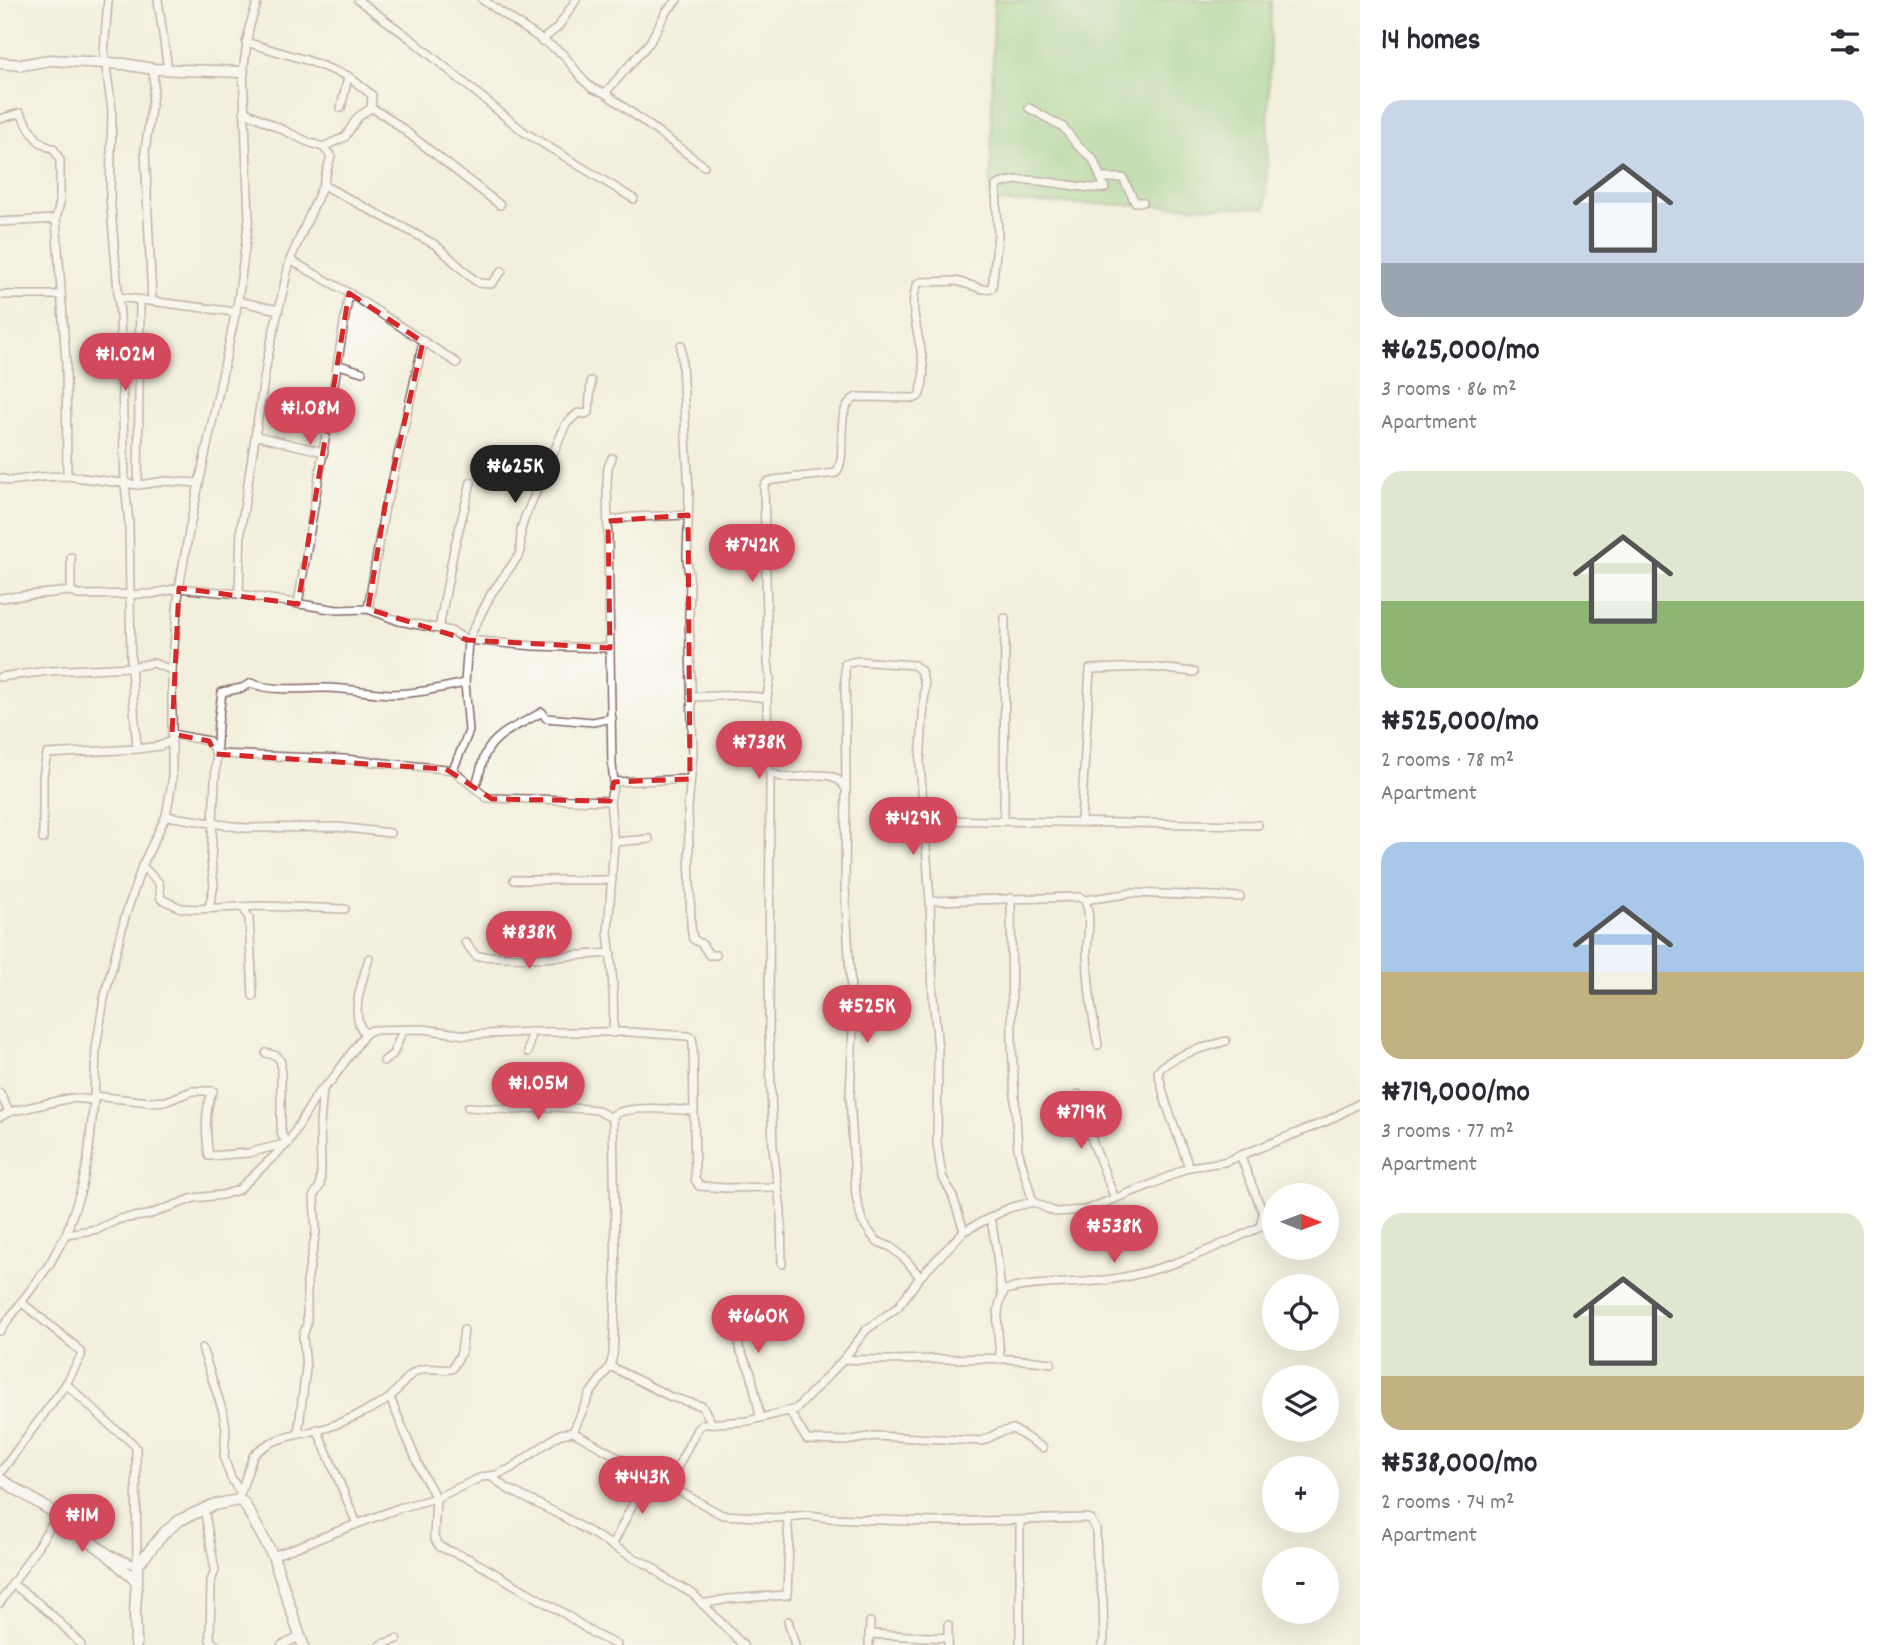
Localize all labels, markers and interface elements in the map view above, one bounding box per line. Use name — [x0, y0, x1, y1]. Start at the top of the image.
text: 14 homes — [1381, 21, 1480, 64]
icon: filters — [1826, 23, 1864, 61]
icon: home — [1560, 145, 1686, 271]
text: ₦625,000/mo — [1381, 331, 1540, 374]
pin: ₦1.02M — [68, 334, 182, 393]
text: ₦1.02M — [95, 339, 155, 372]
text: 3 rooms · 86 m² — [1381, 374, 1517, 407]
pin: ₦1.08M — [253, 388, 367, 447]
text: ₦1.08M — [280, 393, 340, 426]
text: Apartment — [1381, 407, 1477, 440]
pin: ₦625K — [466, 446, 564, 505]
text: ₦625K — [486, 451, 544, 484]
icon: home — [1560, 516, 1686, 642]
pin: ₦742K — [703, 524, 801, 584]
text: ₦742K — [725, 530, 779, 563]
text: ₦525,000/mo — [1381, 702, 1539, 745]
pin: ₦738K — [710, 722, 808, 781]
text: ₦738K — [732, 727, 786, 760]
text: 2 rooms · 78 m² — [1381, 745, 1514, 778]
text: Apartment — [1381, 778, 1477, 811]
pin: ₦429K — [864, 798, 962, 857]
text: ₦429K — [885, 803, 941, 836]
icon: home — [1560, 887, 1686, 1013]
pin: ₦838K — [480, 912, 578, 971]
text: ₦838K — [502, 917, 556, 950]
pin: ₦525K — [818, 986, 916, 1045]
text: ₦525K — [838, 991, 896, 1024]
pin: ₦1.05M — [481, 1062, 595, 1122]
text: ₦1.05M — [508, 1068, 568, 1101]
text: ₦719,000/mo — [1381, 1073, 1530, 1116]
pin: ₦719K — [1032, 1092, 1130, 1151]
text: ₦719K — [1056, 1097, 1106, 1130]
text: 3 rooms · 77 m² — [1381, 1116, 1514, 1149]
text: Apartment — [1381, 1149, 1477, 1182]
north arrow — [1262, 1183, 1339, 1260]
map controls — [1262, 1183, 1339, 1624]
pin: ₦538K — [1065, 1206, 1163, 1265]
text: ₦538K — [1086, 1211, 1142, 1244]
icon: home — [1560, 1258, 1686, 1384]
button: locate — [1262, 1274, 1339, 1351]
pin: ₦660K — [709, 1296, 807, 1355]
text: ₦660K — [728, 1301, 788, 1334]
button: layers — [1262, 1365, 1339, 1442]
text: ₦538,000/mo — [1381, 1444, 1537, 1487]
pin: ₦443K — [593, 1456, 691, 1516]
button: + — [1262, 1456, 1339, 1533]
text: ₦443K — [614, 1462, 670, 1495]
text: 2 rooms · 74 m² — [1381, 1487, 1514, 1520]
pin: ₦1M — [48, 1494, 116, 1554]
text: ₦1M — [65, 1500, 99, 1533]
text: Apartment — [1381, 1520, 1477, 1553]
button: − — [1262, 1547, 1339, 1624]

